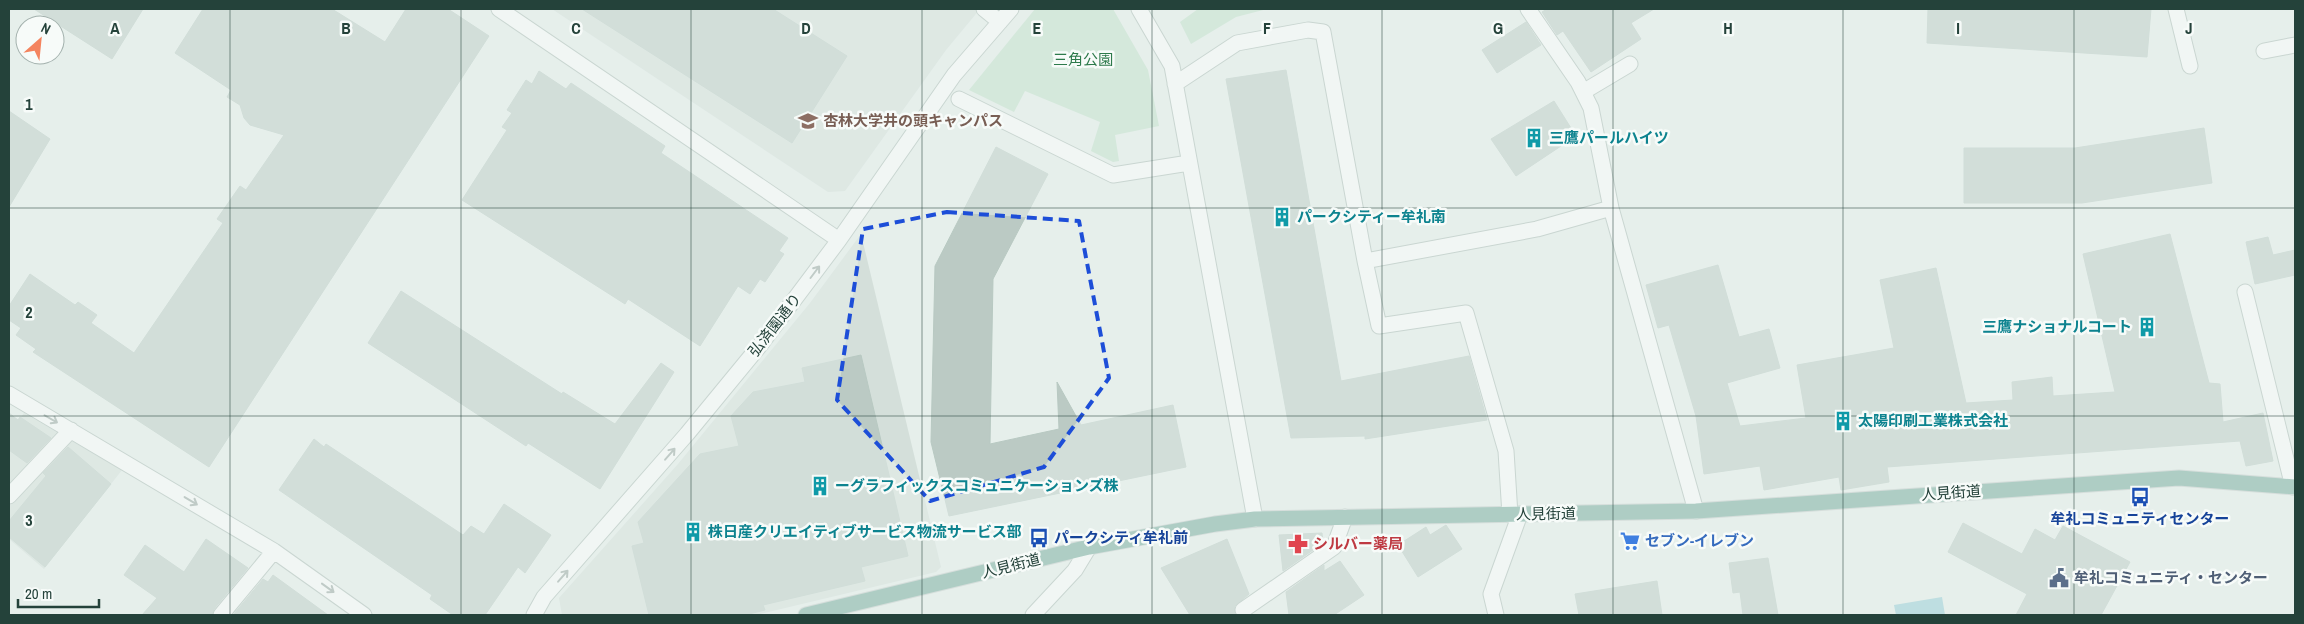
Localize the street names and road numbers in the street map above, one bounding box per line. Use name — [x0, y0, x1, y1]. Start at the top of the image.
street label: 弘済園通り — [743, 289, 806, 361]
street label: 人見街道 — [1920, 480, 1982, 505]
street label: 人見街道 — [1516, 502, 1576, 525]
street label: 人見街道 — [979, 548, 1043, 583]

